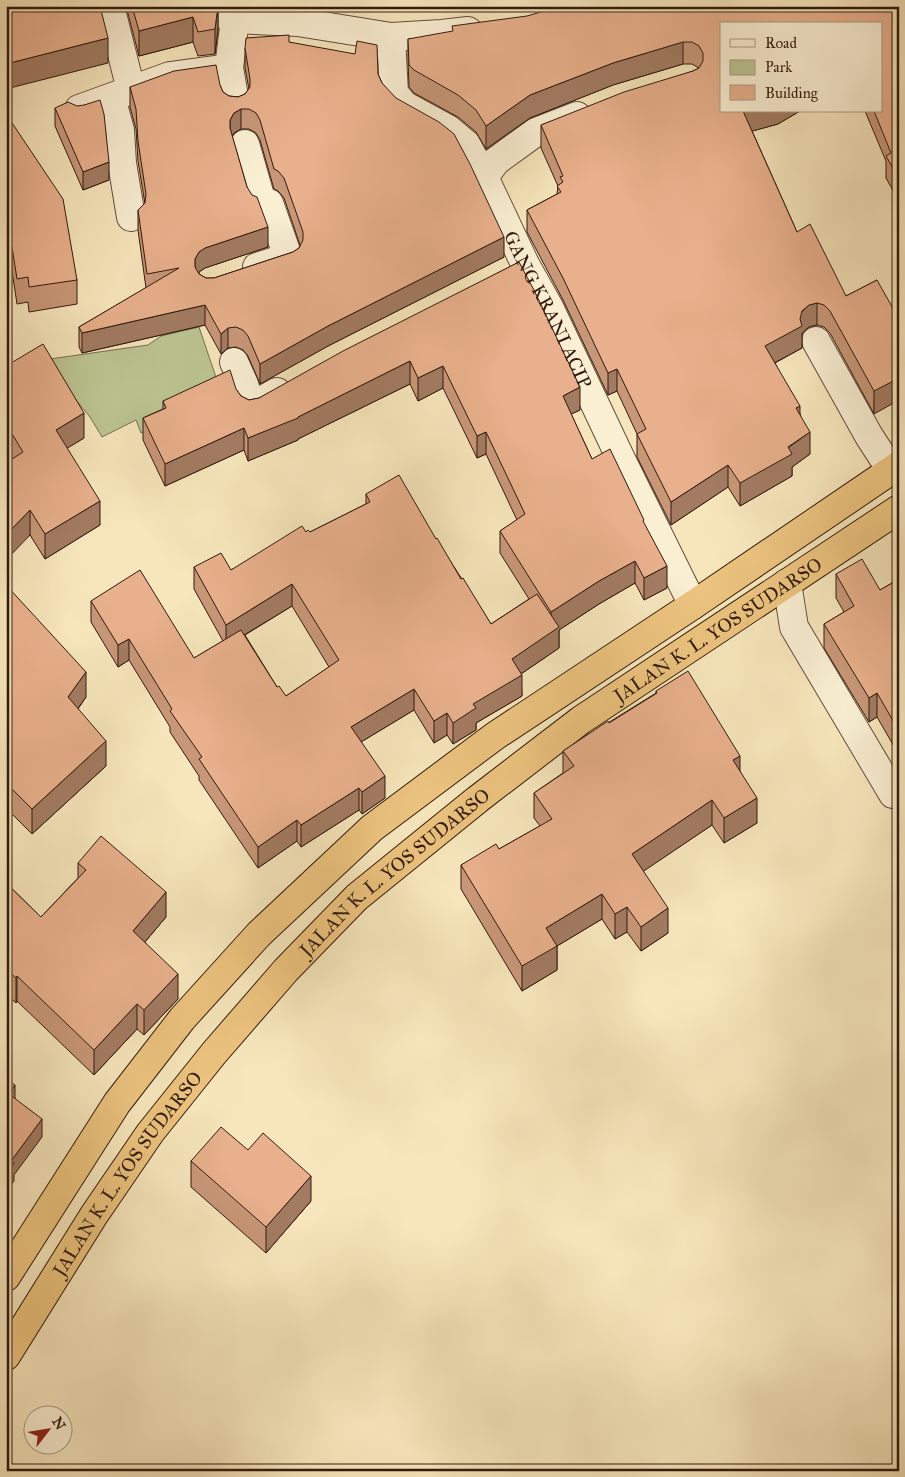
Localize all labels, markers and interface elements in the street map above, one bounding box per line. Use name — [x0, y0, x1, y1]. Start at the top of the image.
legend — [720, 22, 882, 112]
text: Road — [765, 34, 797, 52]
text: Park — [765, 58, 792, 76]
text: Building — [765, 84, 819, 102]
street label: GANG KRANI ACIP — [499, 227, 597, 392]
street label: JALAN K. L. YOS SUDARSO — [607, 552, 826, 709]
street label: JALAN K. L. YOS SUDARSO — [293, 783, 494, 963]
street label: JALAN K. L. YOS SUDARSO — [46, 1066, 207, 1283]
north arrow — [22, 1404, 72, 1454]
text: N — [48, 1414, 69, 1433]

